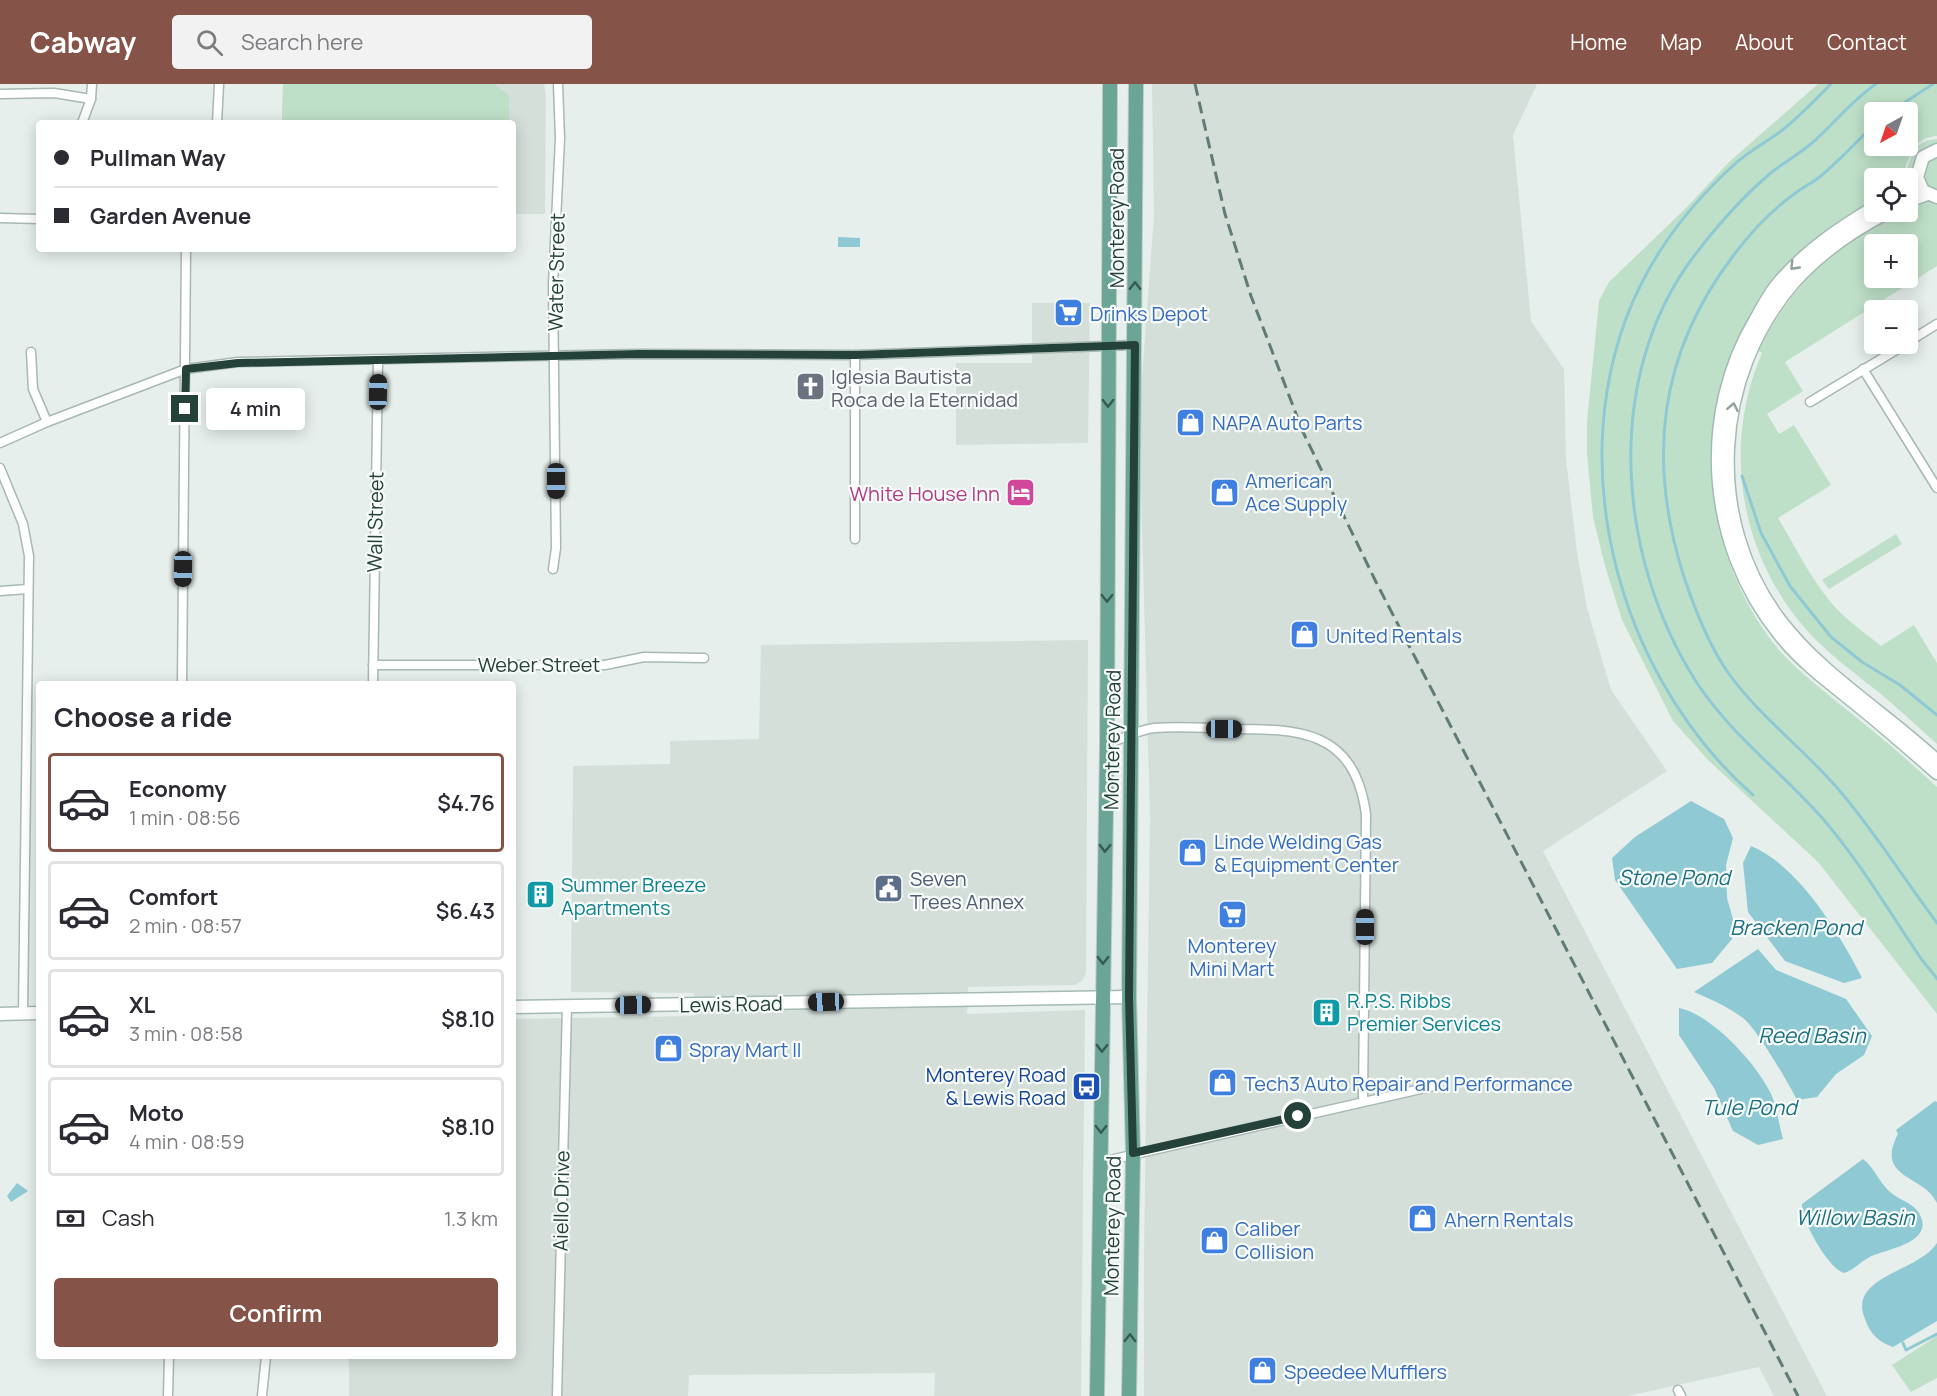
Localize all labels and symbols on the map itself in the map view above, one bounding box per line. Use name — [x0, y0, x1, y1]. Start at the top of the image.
north arrow — [1864, 102, 1918, 156]
street label: Monterey Road — [1103, 148, 1130, 288]
street label: Water Street — [541, 213, 571, 331]
one-way arrow — [1791, 258, 1802, 269]
one-way arrow — [1129, 282, 1141, 291]
supermarket icon: Drinks Depot — [1053, 297, 1085, 329]
place label: Drinks Depot — [1090, 300, 1208, 327]
place label: Iglesia Bautista Roca de la Eternidad — [831, 363, 1018, 413]
church icon: Iglesia Bautista Roca de la Eternidad — [794, 371, 826, 403]
car — [369, 374, 387, 410]
callout: 4 min — [206, 388, 305, 430]
route end — [171, 395, 198, 422]
one-way arrow — [1102, 399, 1114, 408]
one-way arrow — [1726, 402, 1739, 412]
shop icon: NAPA Auto Parts — [1175, 406, 1207, 438]
place label: NAPA Auto Parts — [1212, 409, 1363, 436]
car — [547, 463, 565, 499]
place label: American Ace Supply — [1245, 467, 1348, 517]
street label: Wall Street — [361, 471, 389, 573]
shop icon: American Ace Supply — [1208, 476, 1240, 508]
hotel icon: White House Inn — [1005, 477, 1037, 509]
place label: White House Inn — [849, 480, 1000, 507]
car — [174, 551, 192, 587]
one-way arrow — [1101, 594, 1113, 603]
shop icon: United Rentals — [1289, 619, 1321, 651]
place label: United Rentals — [1326, 622, 1462, 649]
street label: Weber Street — [478, 651, 600, 678]
street label: Monterey Road — [1097, 670, 1127, 810]
car — [1206, 720, 1242, 738]
place label: Linde Welding Gas & Equipment Center — [1214, 828, 1399, 878]
shop icon: Linde Welding Gas & Equipment Center — [1177, 837, 1209, 869]
one-way arrow — [1099, 844, 1111, 853]
water label: Stone Pond — [1618, 863, 1733, 891]
place label: Seven Trees Annex — [910, 865, 1024, 915]
place label: Summer Breeze Apartments — [561, 871, 706, 921]
public building icon: Seven Trees Annex — [873, 873, 905, 905]
building icon: Summer Breeze Apartments — [524, 879, 556, 911]
supermarket icon: Monterey Mini Mart — [1216, 898, 1248, 930]
car — [1356, 909, 1374, 945]
water label: Bracken Pond — [1730, 913, 1865, 941]
place label: Monterey Mini Mart — [1188, 932, 1277, 982]
one-way arrow — [1097, 956, 1109, 965]
place label: R.P.S. Ribbs Premier Services — [1347, 987, 1501, 1037]
street label: Lewis Road — [679, 990, 783, 1018]
car — [808, 992, 844, 1012]
car — [615, 996, 651, 1014]
building icon: R.P.S. Ribbs Premier Services — [1310, 996, 1342, 1028]
water label: Reed Basin — [1758, 1021, 1867, 1049]
shop icon: Spray Mart II — [652, 1033, 684, 1065]
place label: Spray Mart II — [689, 1036, 802, 1063]
one-way arrow — [1096, 1043, 1108, 1052]
place label: Monterey Road & Lewis Road — [926, 1061, 1066, 1111]
shop icon: Tech3 Auto Repair and Performance — [1207, 1067, 1239, 1099]
bus stop icon: Monterey Road & Lewis Road — [1071, 1070, 1103, 1102]
place label: Tech3 Auto Repair and Performance — [1244, 1070, 1573, 1097]
water label: Tule Pond — [1701, 1093, 1799, 1121]
route start — [1284, 1102, 1311, 1129]
one-way arrow — [1095, 1125, 1107, 1134]
street label: Aiello Drive — [547, 1150, 575, 1252]
street label: Monterey Road — [1097, 1156, 1127, 1296]
shop icon: Ahern Rentals — [1407, 1203, 1439, 1235]
water label: Willow Basin — [1795, 1203, 1916, 1231]
place label: Ahern Rentals — [1444, 1206, 1574, 1233]
place label: Caliber Collision — [1235, 1215, 1314, 1265]
shop icon: Caliber Collision — [1198, 1224, 1230, 1256]
one-way arrow — [1124, 1333, 1136, 1342]
shop icon: Speedee Mufflers — [1247, 1355, 1279, 1387]
place label: Speedee Mufflers — [1284, 1358, 1447, 1385]

